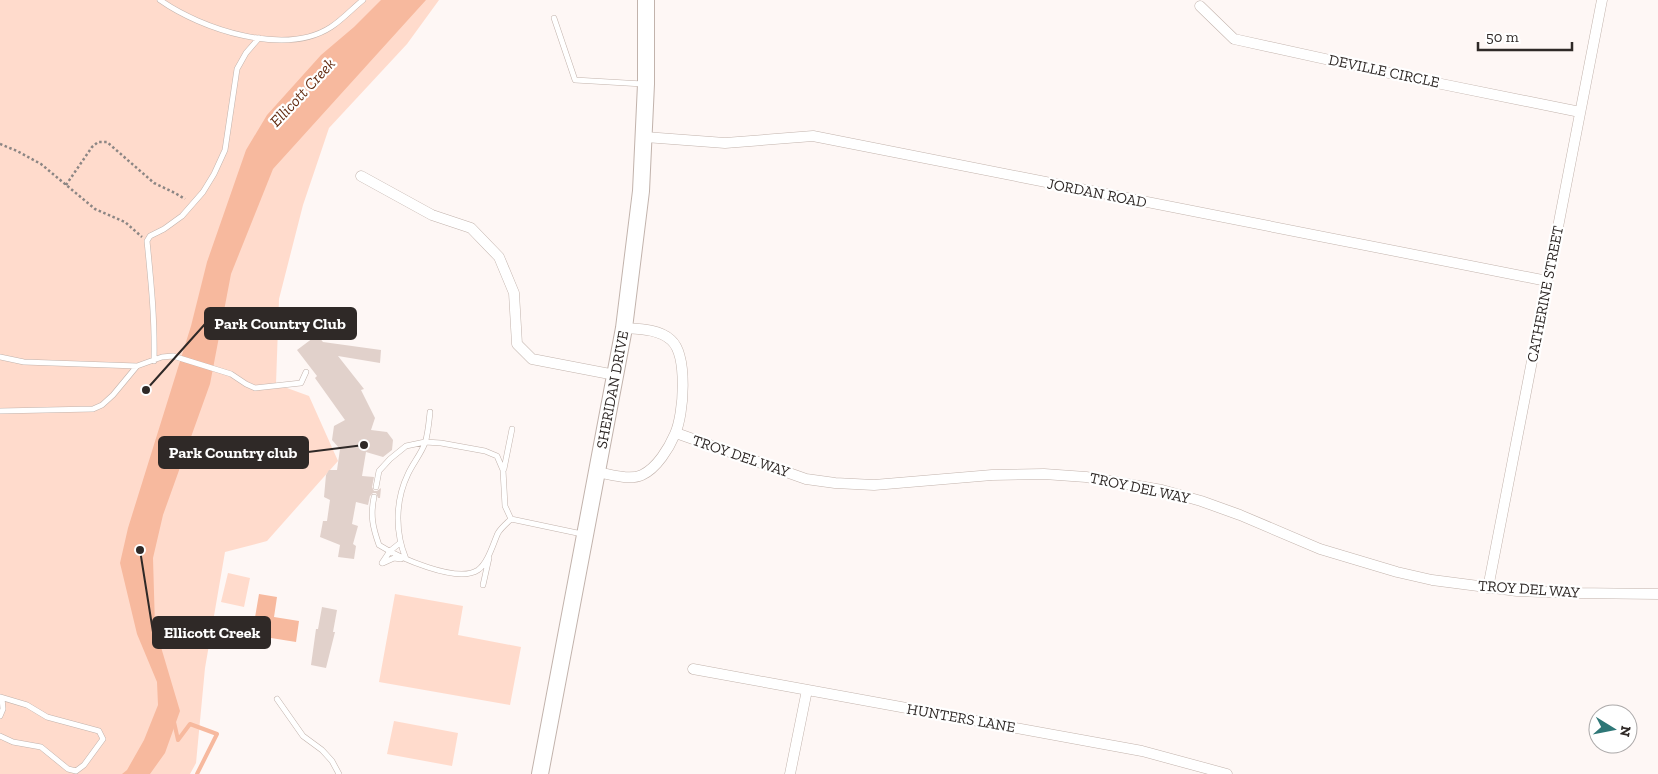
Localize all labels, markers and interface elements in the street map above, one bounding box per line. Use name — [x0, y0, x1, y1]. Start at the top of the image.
scale bar — [1478, 20, 1572, 52]
text: 50 m — [1486, 28, 1519, 46]
street label: DEVILLE CIRCLE — [1327, 50, 1441, 92]
water label: Ellicott Creek — [266, 54, 339, 131]
street label: JORDAN ROAD — [1046, 175, 1148, 211]
street label: CATHERINE STREET — [1523, 224, 1567, 364]
callout: Park Country Club — [205, 308, 356, 339]
text: Park Country Club — [214, 314, 346, 333]
street label: SHERIDAN DRIVE — [592, 329, 632, 450]
street label: TROY DEL WAY — [690, 431, 793, 481]
callout: Park Country club — [159, 437, 308, 468]
text: Park Country club — [169, 443, 298, 462]
street label: TROY DEL WAY — [1088, 469, 1192, 508]
street label: TROY DEL WAY — [1478, 576, 1581, 602]
callout: Ellicott Creek — [153, 617, 270, 648]
text: Ellicott Creek — [164, 623, 260, 642]
street label: HUNTERS LANE — [905, 700, 1017, 736]
north arrow — [1588, 704, 1638, 754]
text: N — [1616, 724, 1635, 738]

